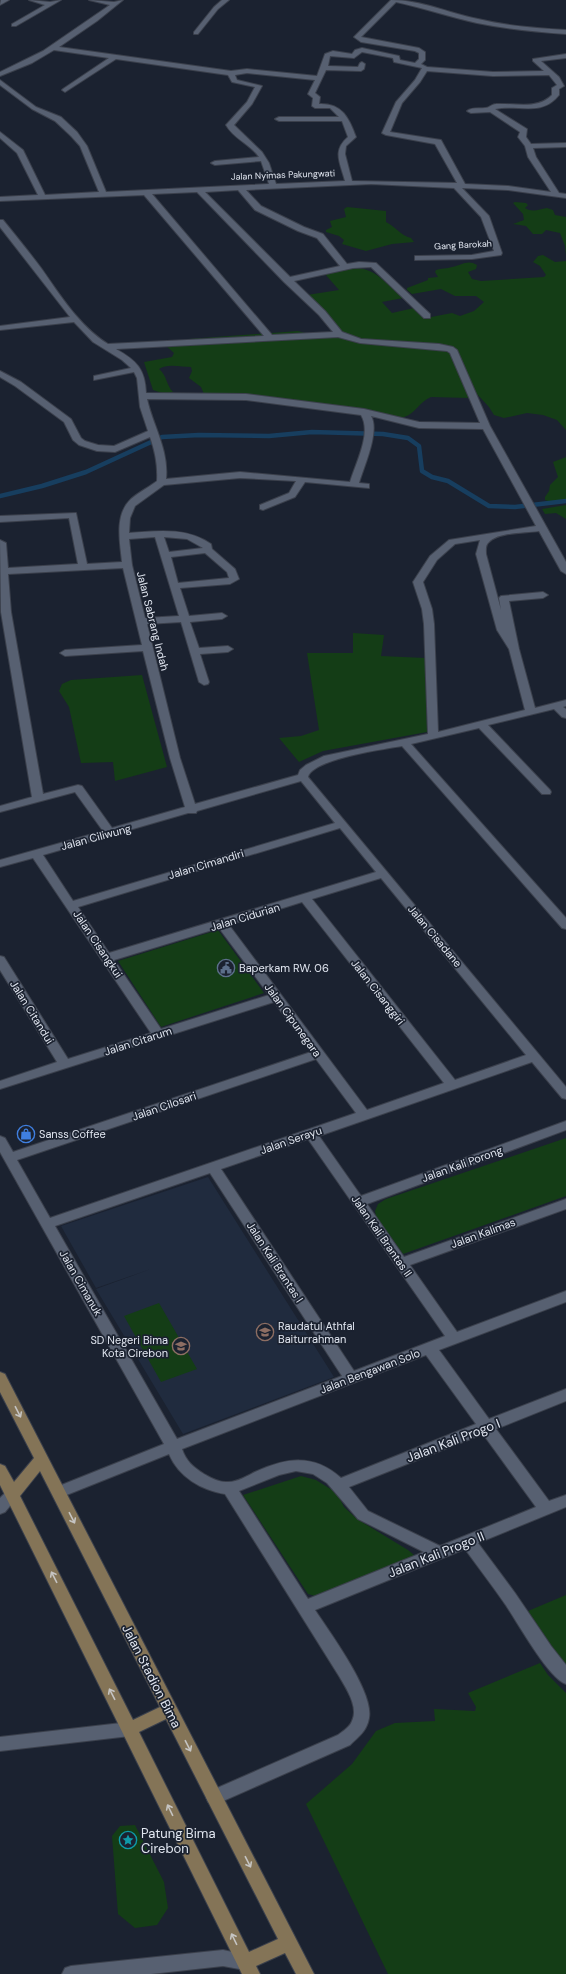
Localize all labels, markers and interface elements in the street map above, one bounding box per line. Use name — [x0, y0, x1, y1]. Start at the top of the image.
street label: Jalan Nyimas Pakungwati — [231, 167, 335, 183]
street label: Gang Barokah — [434, 237, 492, 253]
street label: Jalan Sabrang Indah — [134, 570, 172, 672]
street label: Jalan Ciliwung — [59, 821, 133, 853]
street label: Jalan Cimandiri — [167, 846, 245, 882]
street label: Jalan Cidurian — [209, 900, 281, 934]
street label: Jalan Cisadane — [405, 902, 465, 970]
street label: Jalan Cisangkui — [70, 908, 126, 980]
street label: Jalan Cisanggiri — [348, 957, 408, 1027]
public building icon: Baperkam RW. 06 — [216, 958, 236, 978]
place label: Baperkam RW. 06 — [239, 961, 329, 975]
street label: Jalan Citandui — [7, 978, 57, 1046]
street label: Jalan Cipunegara — [262, 980, 324, 1060]
street label: Jalan Citarum — [102, 1023, 174, 1058]
street label: Jalan Cilosari — [130, 1088, 198, 1124]
street label: Jalan Serayu — [258, 1123, 324, 1157]
shop icon: Sanss Coffee — [16, 1124, 36, 1144]
place label: Sanss Coffee — [39, 1127, 106, 1141]
street label: Jalan Kali Porong — [420, 1143, 504, 1185]
street label: Jalan Kali Brantas II — [349, 1193, 415, 1279]
street label: Jalan Kalimas — [449, 1215, 517, 1251]
street label: Jalan Kali Brantas I — [244, 1219, 306, 1305]
street label: Jalan Cimanuk — [57, 1248, 106, 1319]
place label: Raudatul Athfal Baiturrahman — [278, 1319, 355, 1346]
school or university icon: Raudatul Athfal Baiturrahman — [255, 1322, 275, 1342]
place label: SD Negeri Bima Kota Cirebon — [90, 1333, 168, 1360]
school or university icon: SD Negeri Bima Kota Cirebon — [171, 1336, 191, 1356]
street label: Jalan Bengawan Solo — [318, 1346, 422, 1396]
one-way arrow — [15, 1406, 22, 1418]
street label: Jalan Kali Progo I — [404, 1415, 502, 1466]
one-way arrow — [69, 1512, 76, 1524]
street label: Jalan Kali Progo II — [386, 1527, 487, 1581]
one-way arrow — [50, 1572, 57, 1584]
street label: Jalan Stadion Bima — [118, 1622, 185, 1731]
one-way arrow — [108, 1688, 115, 1700]
one-way arrow — [185, 1740, 193, 1752]
one-way arrow — [166, 1804, 173, 1816]
place label: Patung Bima Cirebon — [141, 1825, 215, 1857]
place icon: Patung Bima Cirebon — [118, 1830, 138, 1850]
one-way arrow — [244, 1856, 252, 1868]
one-way arrow — [230, 1933, 237, 1945]

